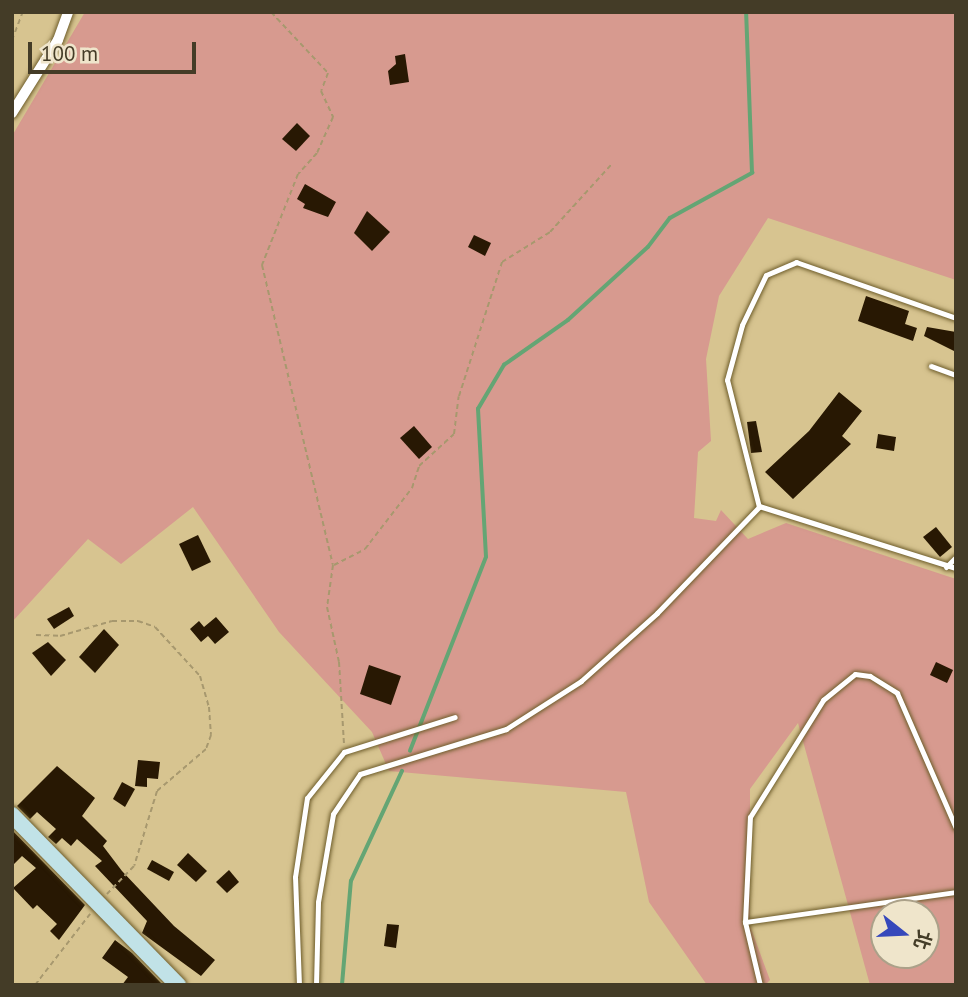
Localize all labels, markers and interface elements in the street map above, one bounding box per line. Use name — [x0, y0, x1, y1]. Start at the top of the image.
scale bar — [32, 28, 200, 72]
text: 100 m — [41, 40, 98, 67]
north arrow — [870, 899, 940, 969]
text: 北 — [909, 927, 937, 953]

